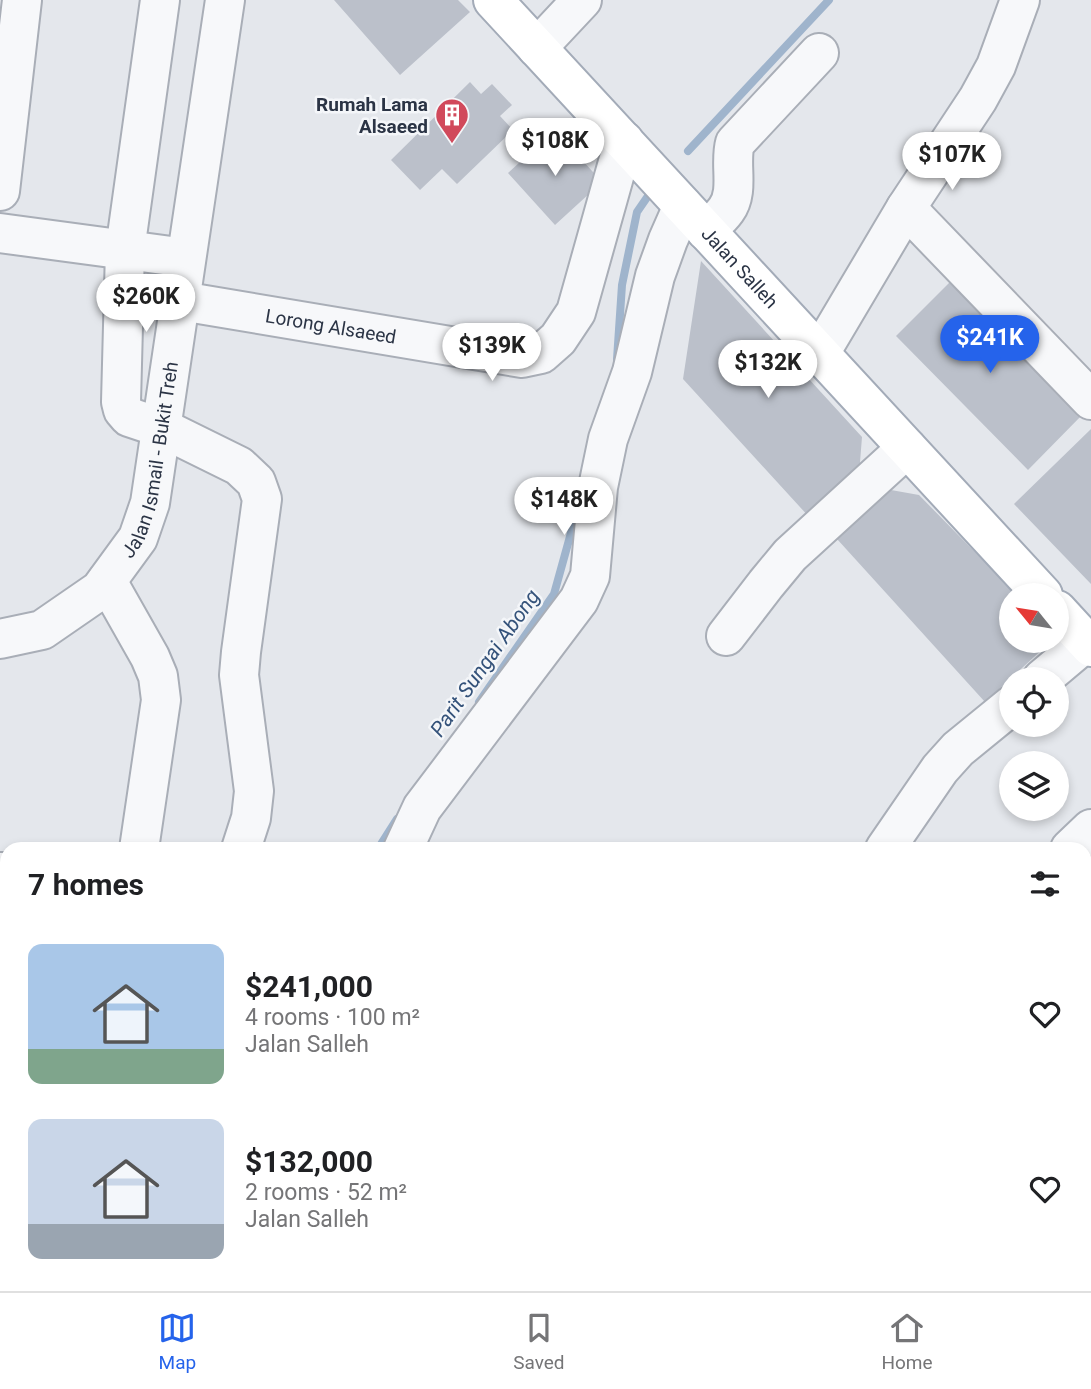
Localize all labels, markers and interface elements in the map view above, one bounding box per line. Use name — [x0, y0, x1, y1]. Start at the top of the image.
place label: Rumah Lama Alsaeed — [316, 93, 428, 138]
building icon: Rumah Lama Alsaeed — [433, 96, 471, 145]
pin: $108K — [506, 118, 604, 178]
text: $108K — [521, 127, 589, 154]
pin: $107K — [903, 132, 1001, 192]
text: $107K — [918, 141, 986, 168]
street label: Jalan Salleh — [697, 222, 783, 313]
pin: $260K — [97, 274, 195, 334]
text: $260K — [112, 283, 180, 310]
street label: Lorong Alsaeed — [264, 304, 398, 348]
pin: $241K — [941, 316, 1039, 375]
pin: $139K — [443, 324, 541, 383]
text: $241K — [956, 324, 1024, 351]
text: $139K — [458, 332, 526, 359]
pin: $132K — [719, 340, 817, 400]
text: $132K — [734, 349, 802, 376]
street label: Jalan Ismail - Bukit Treh — [116, 360, 182, 562]
pin: $148K — [515, 477, 613, 537]
text: $148K — [530, 486, 598, 513]
north arrow — [999, 583, 1069, 653]
map controls — [999, 583, 1069, 821]
water label: Parit Sungai Abong — [425, 585, 545, 741]
button: locate — [999, 667, 1069, 737]
button: layers — [999, 751, 1069, 821]
icon: filters — [1026, 865, 1064, 903]
text: 7 homes — [28, 867, 144, 902]
text: $241,000 — [245, 969, 373, 1004]
icon: home — [84, 972, 168, 1056]
icon: heart — [1026, 995, 1064, 1033]
text: 4 rooms · 100 m² — [245, 1004, 420, 1031]
text: Jalan Salleh — [245, 1031, 369, 1058]
text: $132,000 — [245, 1144, 373, 1179]
icon: home — [84, 1147, 168, 1231]
icon: heart — [1026, 1170, 1064, 1208]
text: 2 rooms · 52 m² — [245, 1179, 407, 1206]
text: Jalan Salleh — [245, 1206, 369, 1233]
tab: Map — [158, 1309, 196, 1374]
tab: Saved — [513, 1309, 565, 1374]
tab: Home — [881, 1309, 933, 1374]

